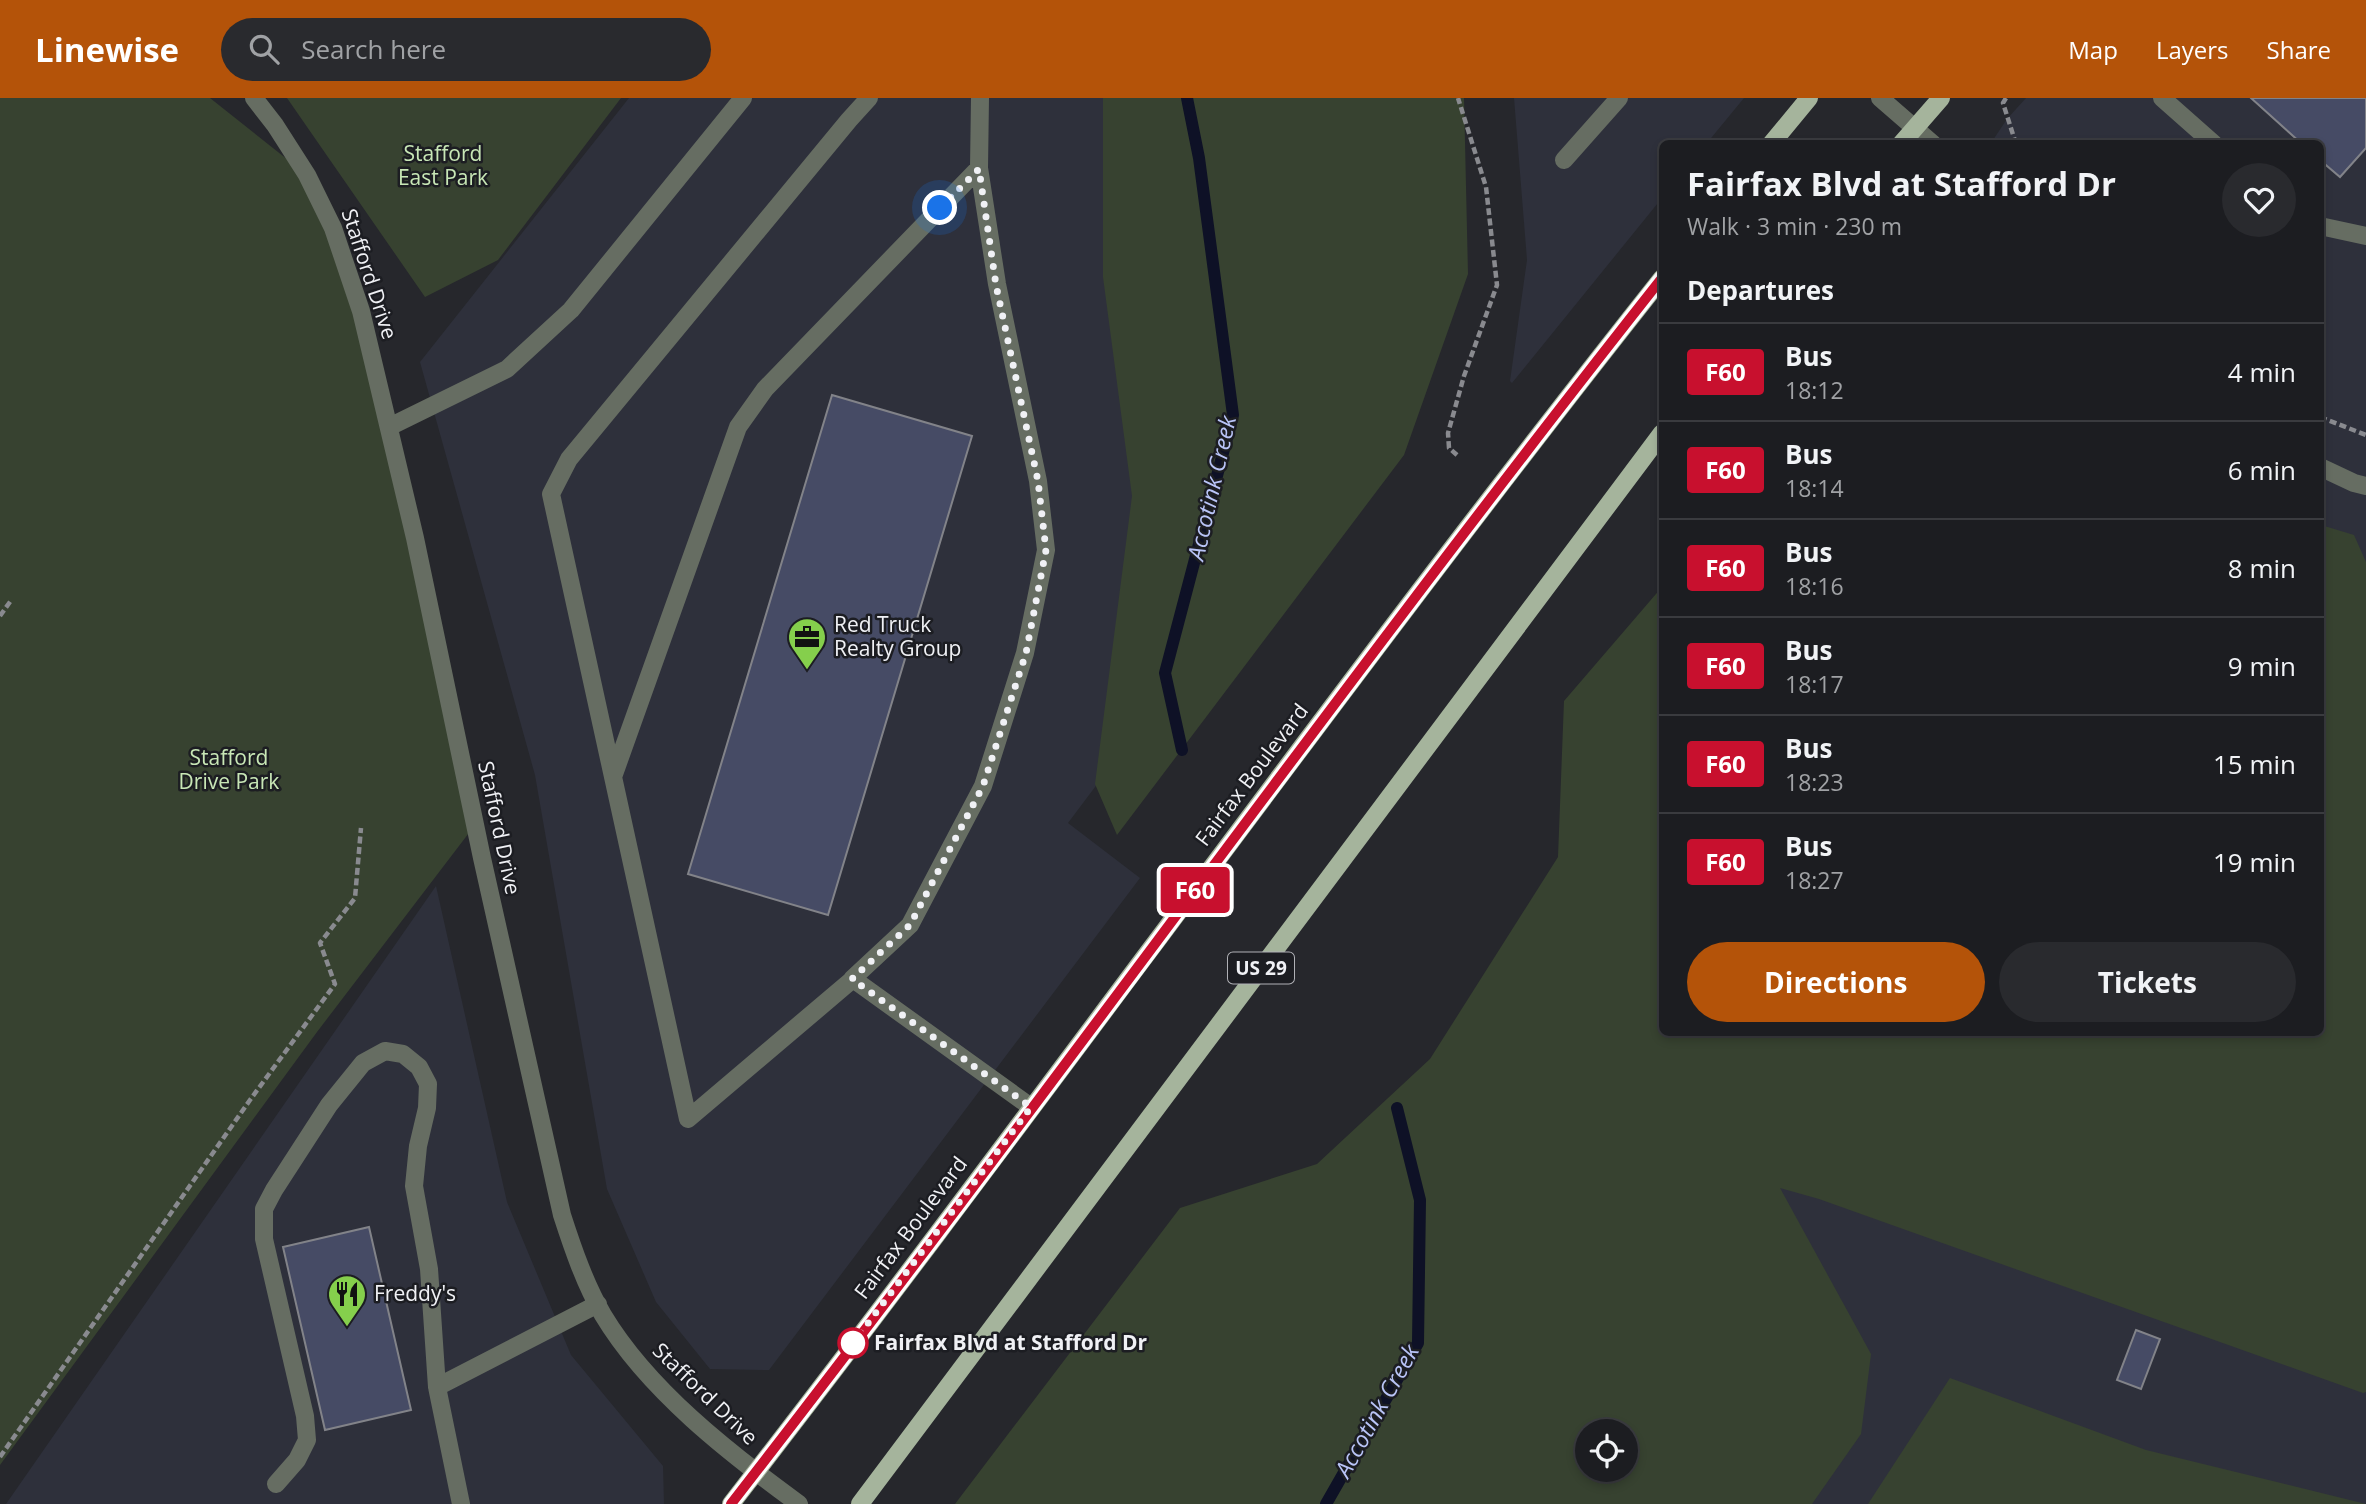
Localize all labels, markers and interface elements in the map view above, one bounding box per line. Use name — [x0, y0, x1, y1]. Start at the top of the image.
search box — [221, 18, 711, 81]
text: Linewise — [35, 27, 179, 72]
icon: search — [245, 30, 283, 68]
text: Search here — [301, 31, 446, 67]
text: Map — [2068, 33, 2118, 66]
text: Layers — [2156, 33, 2229, 66]
text: Share — [2267, 33, 2331, 66]
park label: Stafford East Park — [398, 139, 488, 191]
text: Fairfax Blvd at Stafford Dr — [1687, 161, 2116, 206]
button: heart — [2222, 163, 2296, 237]
your location — [922, 190, 957, 225]
street label: Stafford Drive — [336, 205, 404, 343]
text: Walk · 3 min · 230 m — [1687, 210, 1902, 242]
text: Departures — [1687, 272, 1834, 308]
text: Bus — [1785, 338, 1832, 374]
text: 4 min — [2228, 354, 2296, 390]
text: F60 — [1705, 355, 1746, 388]
text: 18:12 — [1785, 374, 1844, 406]
water label: Accotink Creek — [1178, 412, 1243, 565]
text: Bus — [1785, 436, 1832, 472]
text: 6 min — [2228, 452, 2296, 488]
text: F60 — [1705, 453, 1746, 486]
text: 18:14 — [1785, 472, 1844, 504]
text: Bus — [1785, 534, 1832, 570]
text: 8 min — [2228, 550, 2296, 586]
text: F60 — [1705, 551, 1746, 584]
text: 18:16 — [1785, 570, 1844, 602]
place label: Red Truck Realty Group — [834, 610, 961, 662]
office icon: Red Truck Realty Group — [786, 616, 828, 671]
text: Bus — [1785, 632, 1832, 668]
text: 9 min — [2228, 648, 2296, 684]
text: F60 — [1705, 649, 1746, 682]
text: 18:17 — [1785, 668, 1844, 700]
street label: Fairfax Boulevard — [1188, 698, 1314, 851]
text: Bus — [1785, 730, 1832, 766]
park label: Stafford Drive Park — [179, 743, 279, 795]
text: 15 min — [2213, 746, 2296, 782]
text: F60 — [1705, 747, 1746, 780]
street label: Stafford Drive — [472, 758, 528, 897]
text: 18:23 — [1785, 766, 1844, 798]
text: Bus — [1785, 828, 1832, 864]
text: 19 min — [2213, 844, 2296, 880]
text: F60 — [1705, 845, 1746, 878]
text: 18:27 — [1785, 864, 1844, 896]
line badge: F60 — [1155, 867, 1235, 913]
text: F60 — [1175, 873, 1215, 906]
button: Directions — [1687, 942, 1985, 1022]
button: Tickets — [1999, 942, 2296, 1022]
road number: US 29 — [1228, 953, 1294, 984]
street label: Fairfax Boulevard — [847, 1151, 973, 1304]
restaurant icon: Freddy's — [326, 1273, 368, 1328]
place label: Freddy's — [374, 1279, 456, 1307]
marker: Fairfax Blvd at Stafford Dr — [838, 1328, 868, 1358]
place label: Fairfax Blvd at Stafford Dr — [874, 1328, 1147, 1356]
street label: Stafford Drive — [647, 1336, 764, 1450]
water label: Accotink Creek — [1325, 1338, 1426, 1484]
map controls — [1575, 1419, 1638, 1482]
button: locate — [1575, 1419, 1638, 1482]

